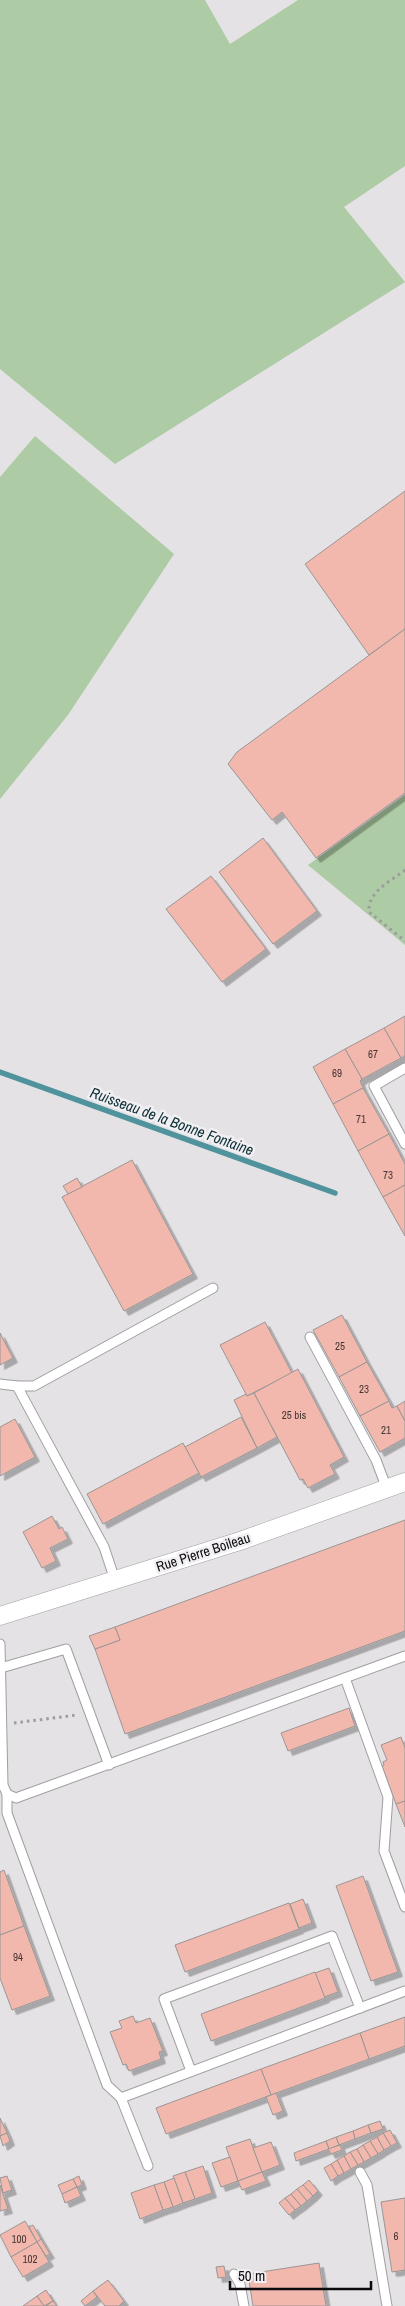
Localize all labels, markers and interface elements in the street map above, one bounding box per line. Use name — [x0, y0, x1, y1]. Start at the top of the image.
house number: 67 — [368, 1047, 378, 1061]
house number: 69 — [332, 1066, 342, 1080]
water label: Ruisseau de la Bonne Fontaine — [87, 1082, 257, 1160]
house number: 71 — [356, 1112, 366, 1126]
house number: 73 — [383, 1168, 393, 1182]
house number: 25 — [335, 1339, 345, 1353]
house number: 23 — [359, 1382, 369, 1396]
house number: 25 bis — [282, 1408, 307, 1422]
house number: 21 — [381, 1423, 391, 1437]
street label: Rue Pierre Boileau — [154, 1528, 252, 1576]
house number: 94 — [13, 1950, 23, 1964]
house number: 6 — [393, 2229, 399, 2243]
house number: 100 — [11, 2232, 27, 2246]
house number: 102 — [22, 2252, 38, 2266]
scale bar — [230, 2258, 371, 2290]
text: 50 m — [238, 2265, 265, 2286]

